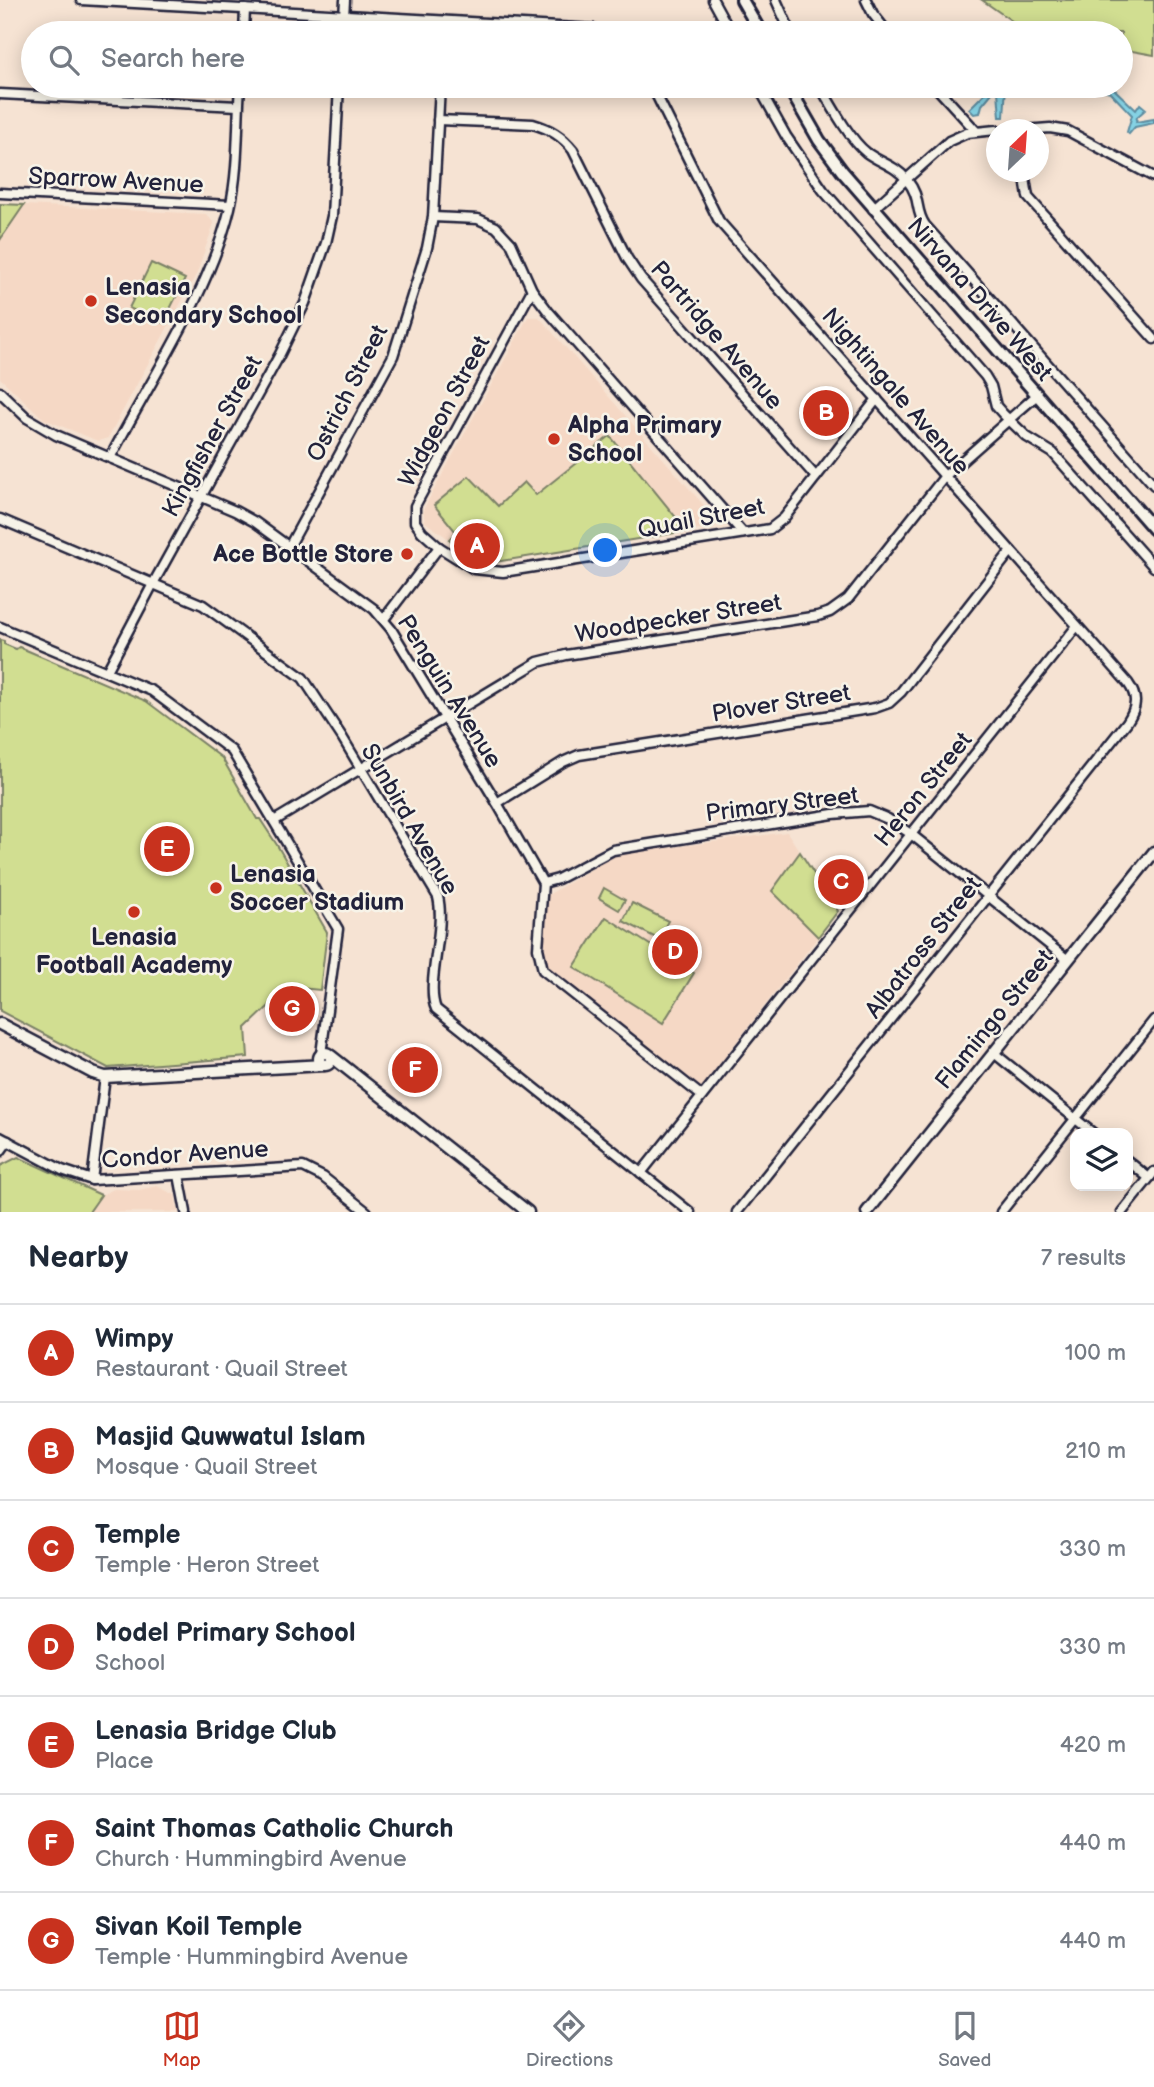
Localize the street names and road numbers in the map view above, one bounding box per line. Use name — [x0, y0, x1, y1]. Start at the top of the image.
street label: Sparrow Avenue — [28, 161, 204, 200]
street label: Nirvana Drive West — [901, 212, 1059, 387]
street label: Partridge Avenue — [644, 255, 789, 415]
street label: Nightingale Avenue — [815, 302, 976, 481]
street label: Ostrich Street — [301, 319, 395, 467]
street label: Widgeon Street — [392, 330, 497, 492]
street label: Kingfisher Street — [156, 350, 269, 522]
street label: Quail Street — [635, 492, 768, 545]
street label: Woodpecker Street — [573, 588, 784, 649]
street label: Penguin Avenue — [391, 609, 508, 773]
street label: Plover Street — [710, 678, 853, 729]
street label: Heron Street — [868, 726, 979, 852]
street label: Sunbird Avenue — [355, 739, 465, 900]
street label: Primary Street — [704, 781, 861, 828]
street label: Albatross Street — [859, 870, 988, 1024]
street label: Flamingo Street — [929, 943, 1060, 1095]
street label: Condor Avenue — [101, 1134, 269, 1175]

